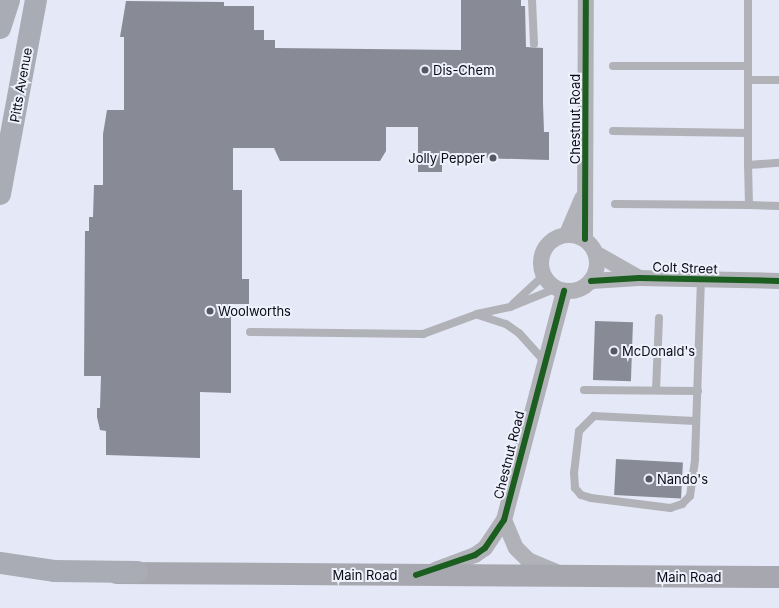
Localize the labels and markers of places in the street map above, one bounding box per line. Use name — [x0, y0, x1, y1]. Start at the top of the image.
place label: Dis-Chem — [433, 62, 495, 78]
marker: Dis-Chem — [420, 65, 430, 75]
place label: Jolly Pepper — [408, 150, 485, 166]
marker: Jolly Pepper — [488, 153, 498, 163]
place label: Woolworths — [218, 303, 291, 319]
marker: Woolworths — [205, 306, 215, 316]
place label: McDonald's — [622, 343, 695, 359]
marker: McDonald's — [609, 346, 619, 356]
place label: Nando's — [657, 471, 708, 487]
marker: Nando's — [644, 474, 654, 484]

